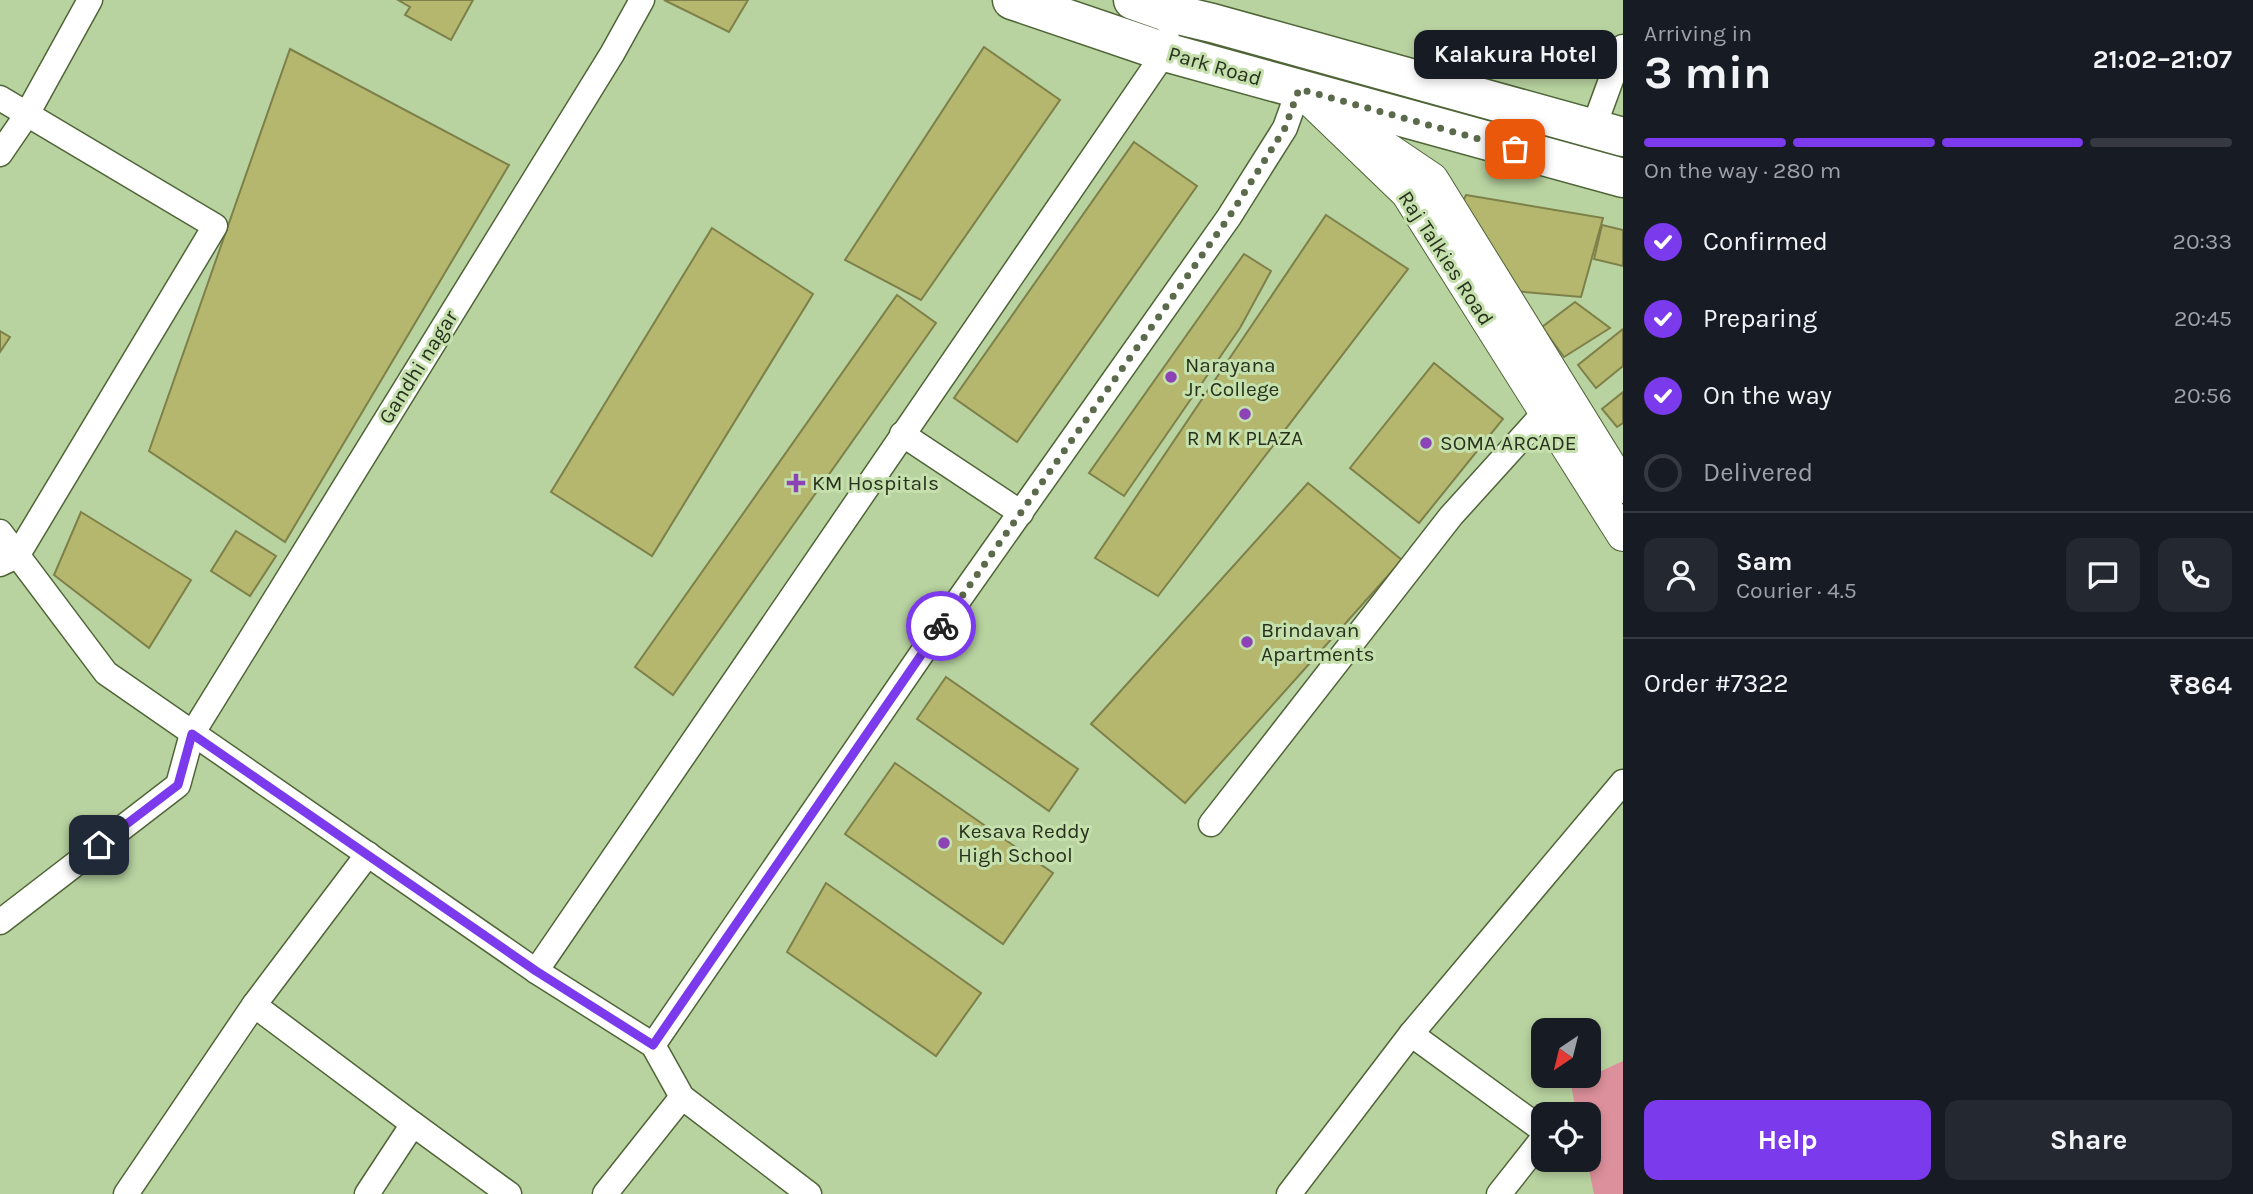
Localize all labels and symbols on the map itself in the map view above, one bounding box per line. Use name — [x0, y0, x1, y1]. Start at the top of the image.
callout: Kalakura Hotel — [1414, 30, 1616, 79]
street label: Park Road — [1166, 41, 1264, 91]
pin — [1485, 119, 1545, 179]
street label: Raj Talkies Road — [1394, 186, 1498, 330]
street label: Gandhi nagar — [374, 305, 463, 428]
place label: Narayana Jr. College — [1185, 353, 1279, 401]
marker: Narayana Jr. College — [1163, 369, 1179, 385]
marker: R M K PLAZA — [1237, 406, 1253, 422]
place label: R M K PLAZA — [1187, 426, 1303, 450]
place label: SOMA ARCADE — [1440, 431, 1577, 455]
marker: SOMA ARCADE — [1418, 435, 1434, 451]
place label: KM Hospitals — [812, 471, 939, 495]
marker: KM Hospitals — [786, 473, 806, 493]
courier — [906, 591, 976, 661]
place label: Brindavan Apartments — [1261, 618, 1374, 666]
marker: Brindavan Apartments — [1239, 634, 1255, 650]
pin — [69, 815, 129, 875]
place label: Kesava Reddy High School — [958, 819, 1090, 867]
marker: Kesava Reddy High School — [936, 835, 952, 851]
north arrow — [1531, 1018, 1601, 1088]

